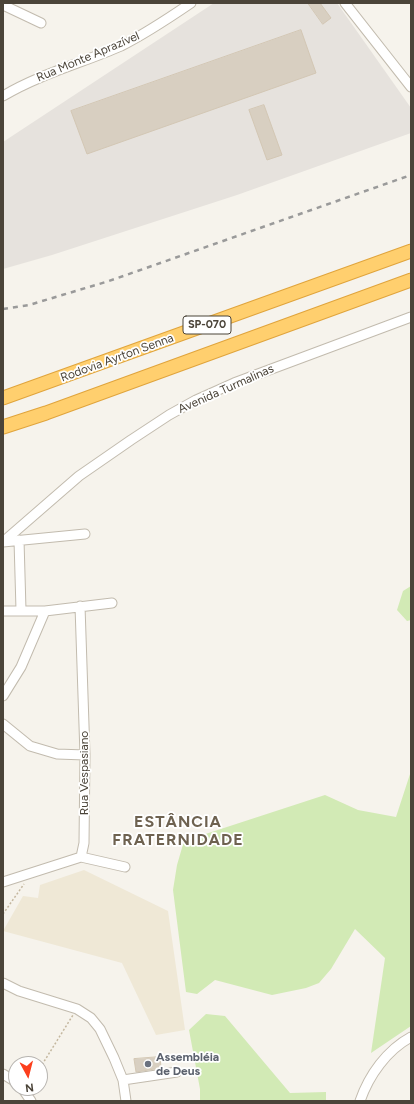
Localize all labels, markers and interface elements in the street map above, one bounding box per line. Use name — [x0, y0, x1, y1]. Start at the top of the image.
street label: Rua Monte Aprazível — [34, 29, 142, 85]
road number: SP-070 — [183, 316, 231, 334]
street label: Rodovia Ayrton Senna — [58, 331, 176, 385]
street label: Avenida Turmalinas — [176, 361, 276, 417]
street label: Rua Vespasiano — [77, 731, 91, 815]
district label: ESTÂNCIA FRATERNIDADE — [112, 812, 244, 850]
place label: Assembléia de Deus — [156, 1050, 219, 1078]
north arrow — [8, 1056, 48, 1096]
marker: Assembléia de Deus — [143, 1059, 153, 1069]
text: N — [24, 1080, 34, 1094]

